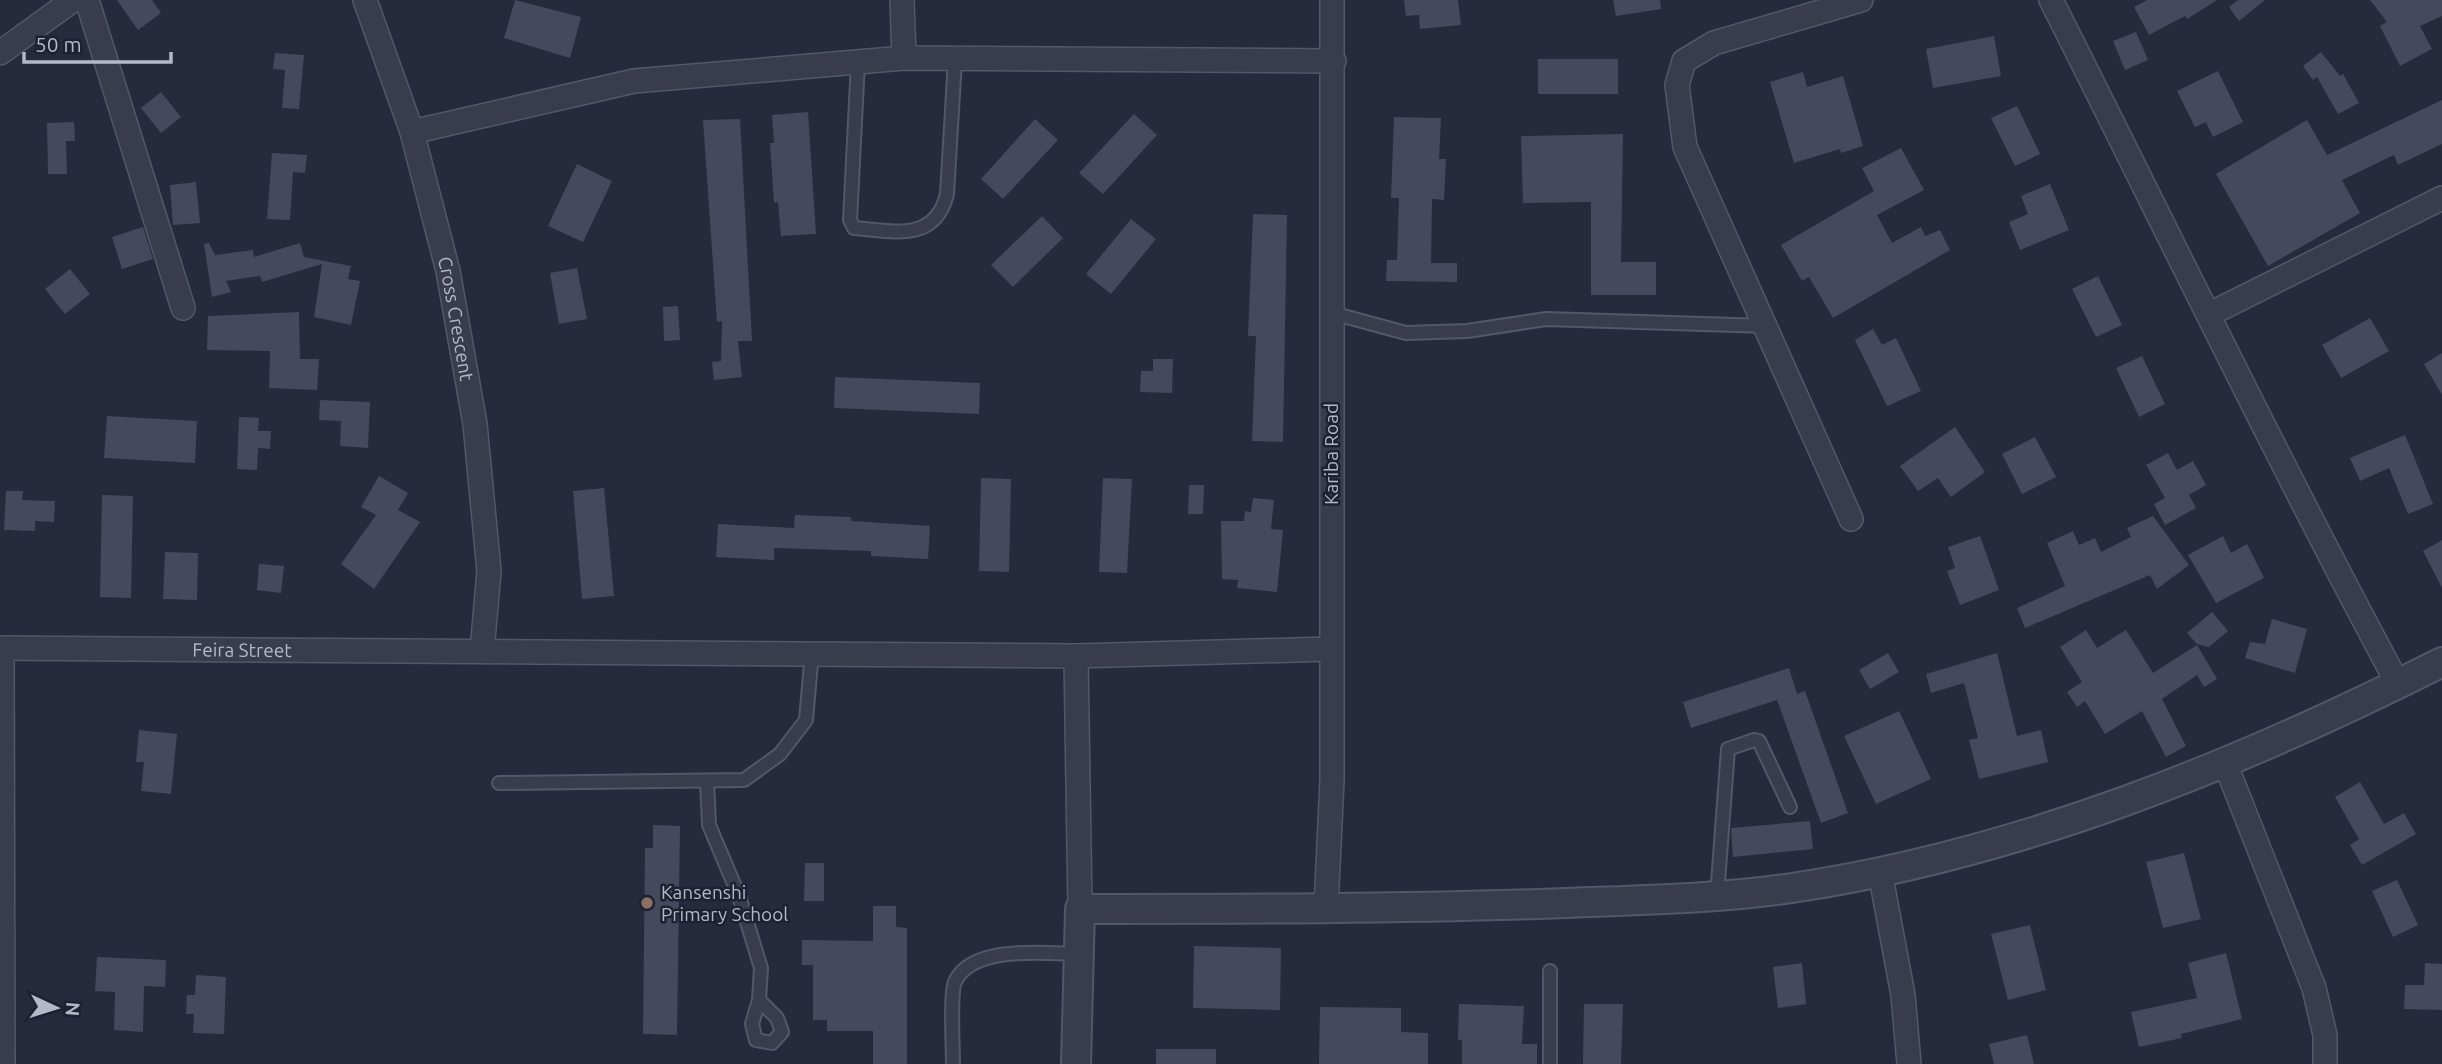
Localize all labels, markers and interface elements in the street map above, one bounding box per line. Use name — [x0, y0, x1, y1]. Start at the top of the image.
scale bar — [24, 21, 172, 65]
text: 50 m — [35, 32, 82, 56]
street label: Cross Crescent — [434, 254, 478, 383]
street label: Kariba Road — [1320, 403, 1342, 505]
street label: Feira Street — [192, 638, 292, 661]
place label: Kansenshi Primary School — [661, 881, 788, 925]
marker: Kansenshi Primary School — [639, 895, 655, 911]
north arrow — [21, 973, 91, 1043]
text: N — [61, 1001, 84, 1017]

